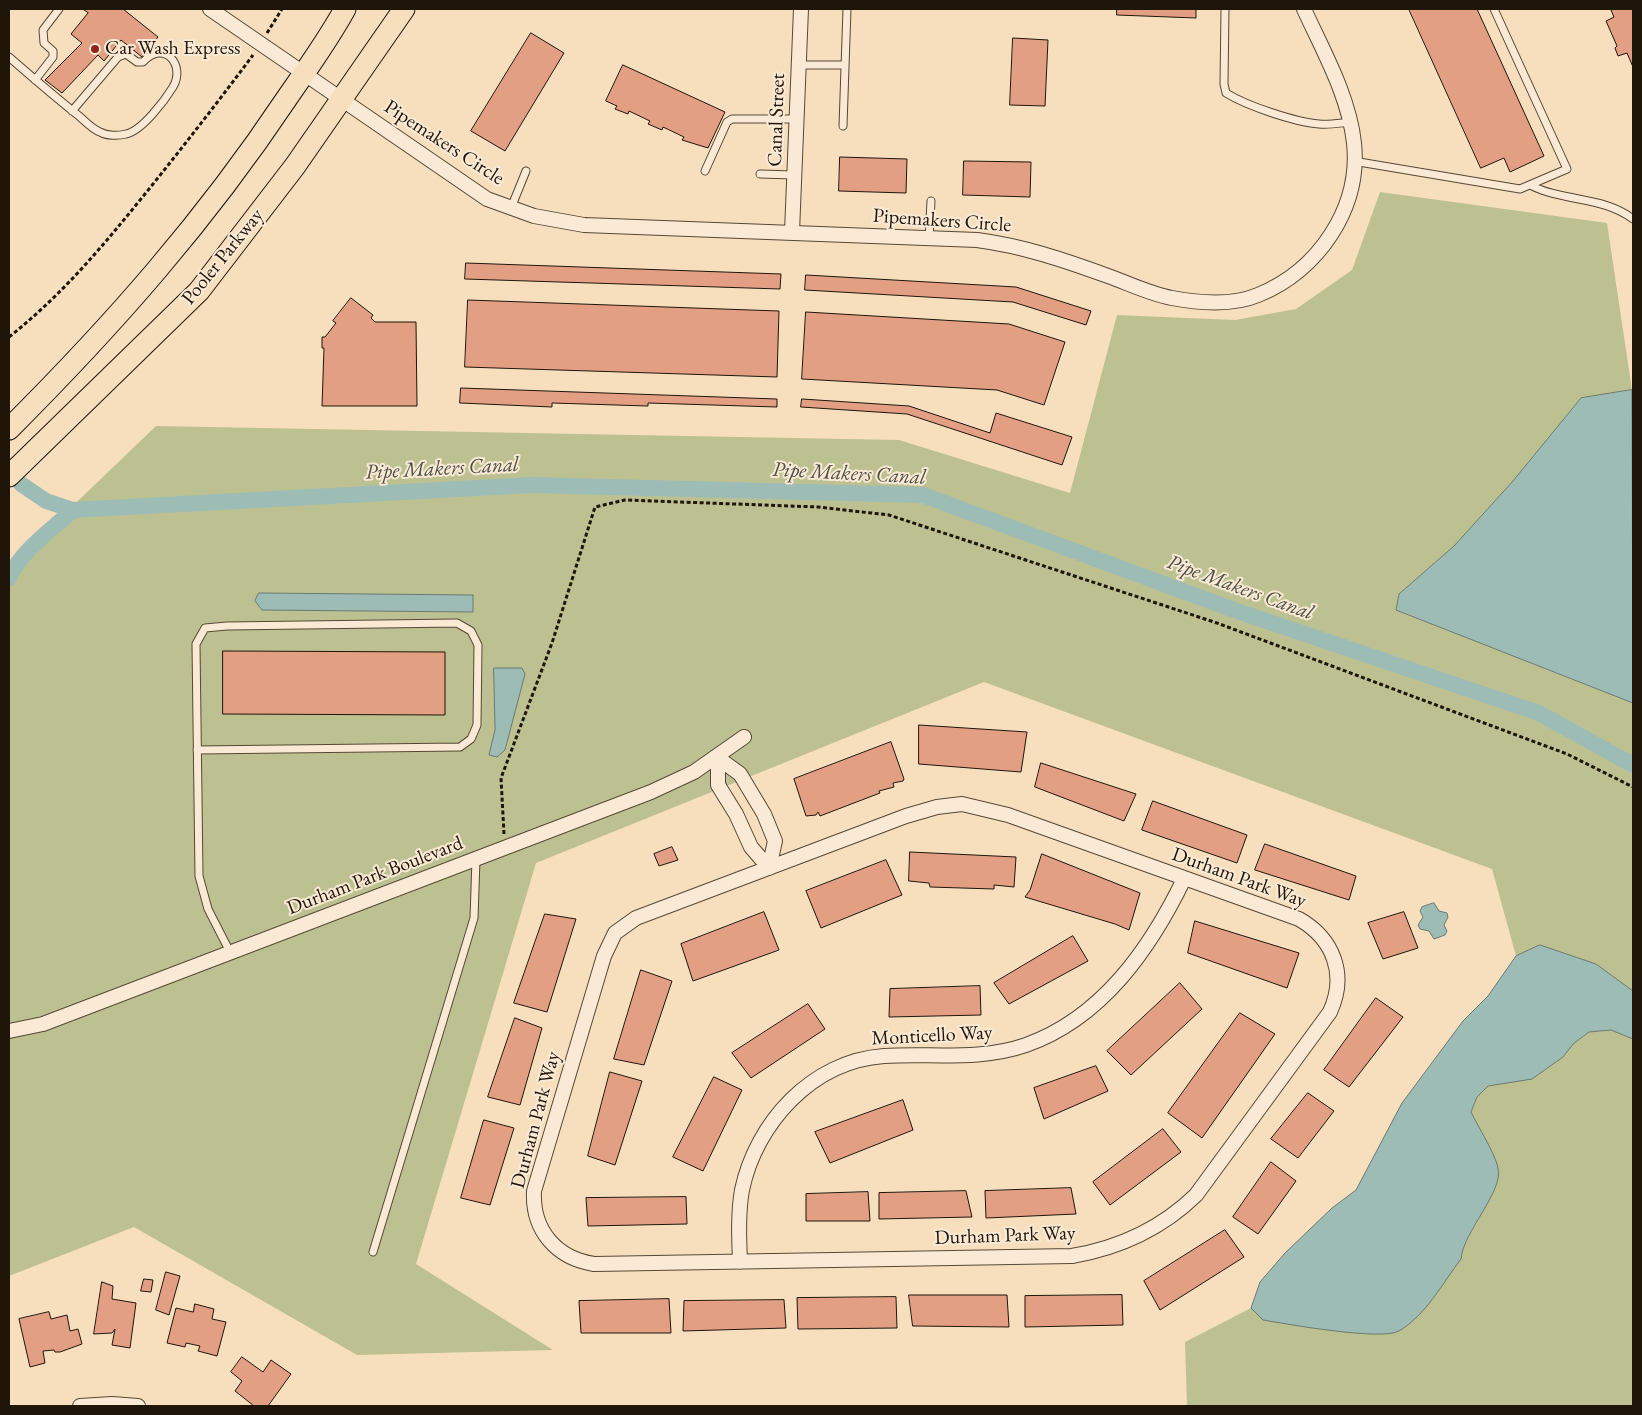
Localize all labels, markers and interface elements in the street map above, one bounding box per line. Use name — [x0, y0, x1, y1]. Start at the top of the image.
place label: Car Wash Express — [105, 37, 241, 61]
marker: Car Wash Express — [89, 43, 101, 55]
street label: Canal Street — [763, 73, 791, 167]
street label: Pipemakers Circle — [379, 95, 509, 191]
street label: Pooler Parkway — [177, 204, 269, 310]
street label: Pipemakers Circle — [872, 204, 1012, 238]
water label: Pipe Makers Canal — [365, 452, 519, 486]
water label: Pipe Makers Canal — [772, 457, 926, 491]
water label: Pipe Makers Canal — [1163, 550, 1317, 626]
street label: Durham Park Boulevard — [284, 831, 466, 921]
street label: Durham Park Way — [1169, 843, 1309, 913]
street label: Monticello Way — [871, 1021, 993, 1051]
street label: Durham Park Way — [506, 1049, 566, 1191]
street label: Durham Park Way — [934, 1222, 1076, 1250]

